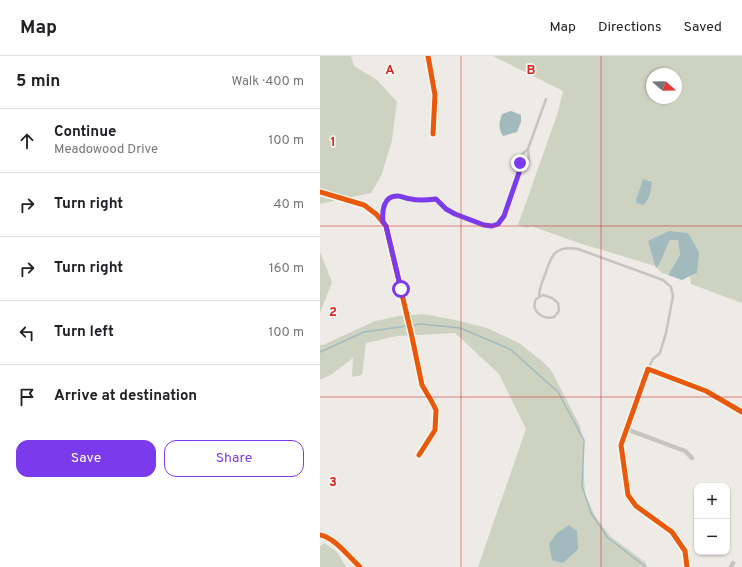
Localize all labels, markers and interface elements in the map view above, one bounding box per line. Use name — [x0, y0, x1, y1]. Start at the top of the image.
text: Map — [20, 16, 57, 40]
text: Map — [550, 19, 576, 36]
text: Directions — [598, 19, 662, 36]
text: Saved — [684, 19, 722, 36]
text: A — [385, 63, 395, 79]
text: B — [527, 63, 536, 79]
north arrow — [646, 68, 682, 104]
text: 5 min — [16, 71, 60, 93]
text: Walk · 400 m — [231, 74, 304, 90]
text: Continue — [54, 123, 116, 142]
icon: ahead — [16, 130, 38, 152]
text: 100 m — [268, 133, 304, 149]
text: 1 — [330, 135, 336, 151]
text: Meadowood Drive — [54, 142, 158, 158]
route end — [511, 154, 529, 172]
icon: right — [16, 194, 38, 216]
text: Turn right — [54, 195, 123, 214]
text: 40 m — [274, 197, 304, 213]
icon: right — [16, 258, 38, 280]
text: Turn right — [54, 259, 123, 278]
text: 160 m — [269, 261, 304, 277]
route start — [392, 280, 410, 298]
text: 2 — [329, 305, 337, 321]
icon: left — [16, 322, 38, 344]
text: Turn left — [54, 323, 114, 342]
text: 100 m — [268, 325, 304, 341]
icon: arrive — [16, 386, 38, 408]
text: Arrive at destination — [54, 387, 197, 406]
button: Save — [16, 440, 156, 477]
button: Share — [164, 440, 304, 477]
text: 3 — [329, 475, 337, 491]
map controls — [694, 483, 730, 555]
button: + — [694, 483, 730, 519]
button: − — [694, 519, 730, 555]

